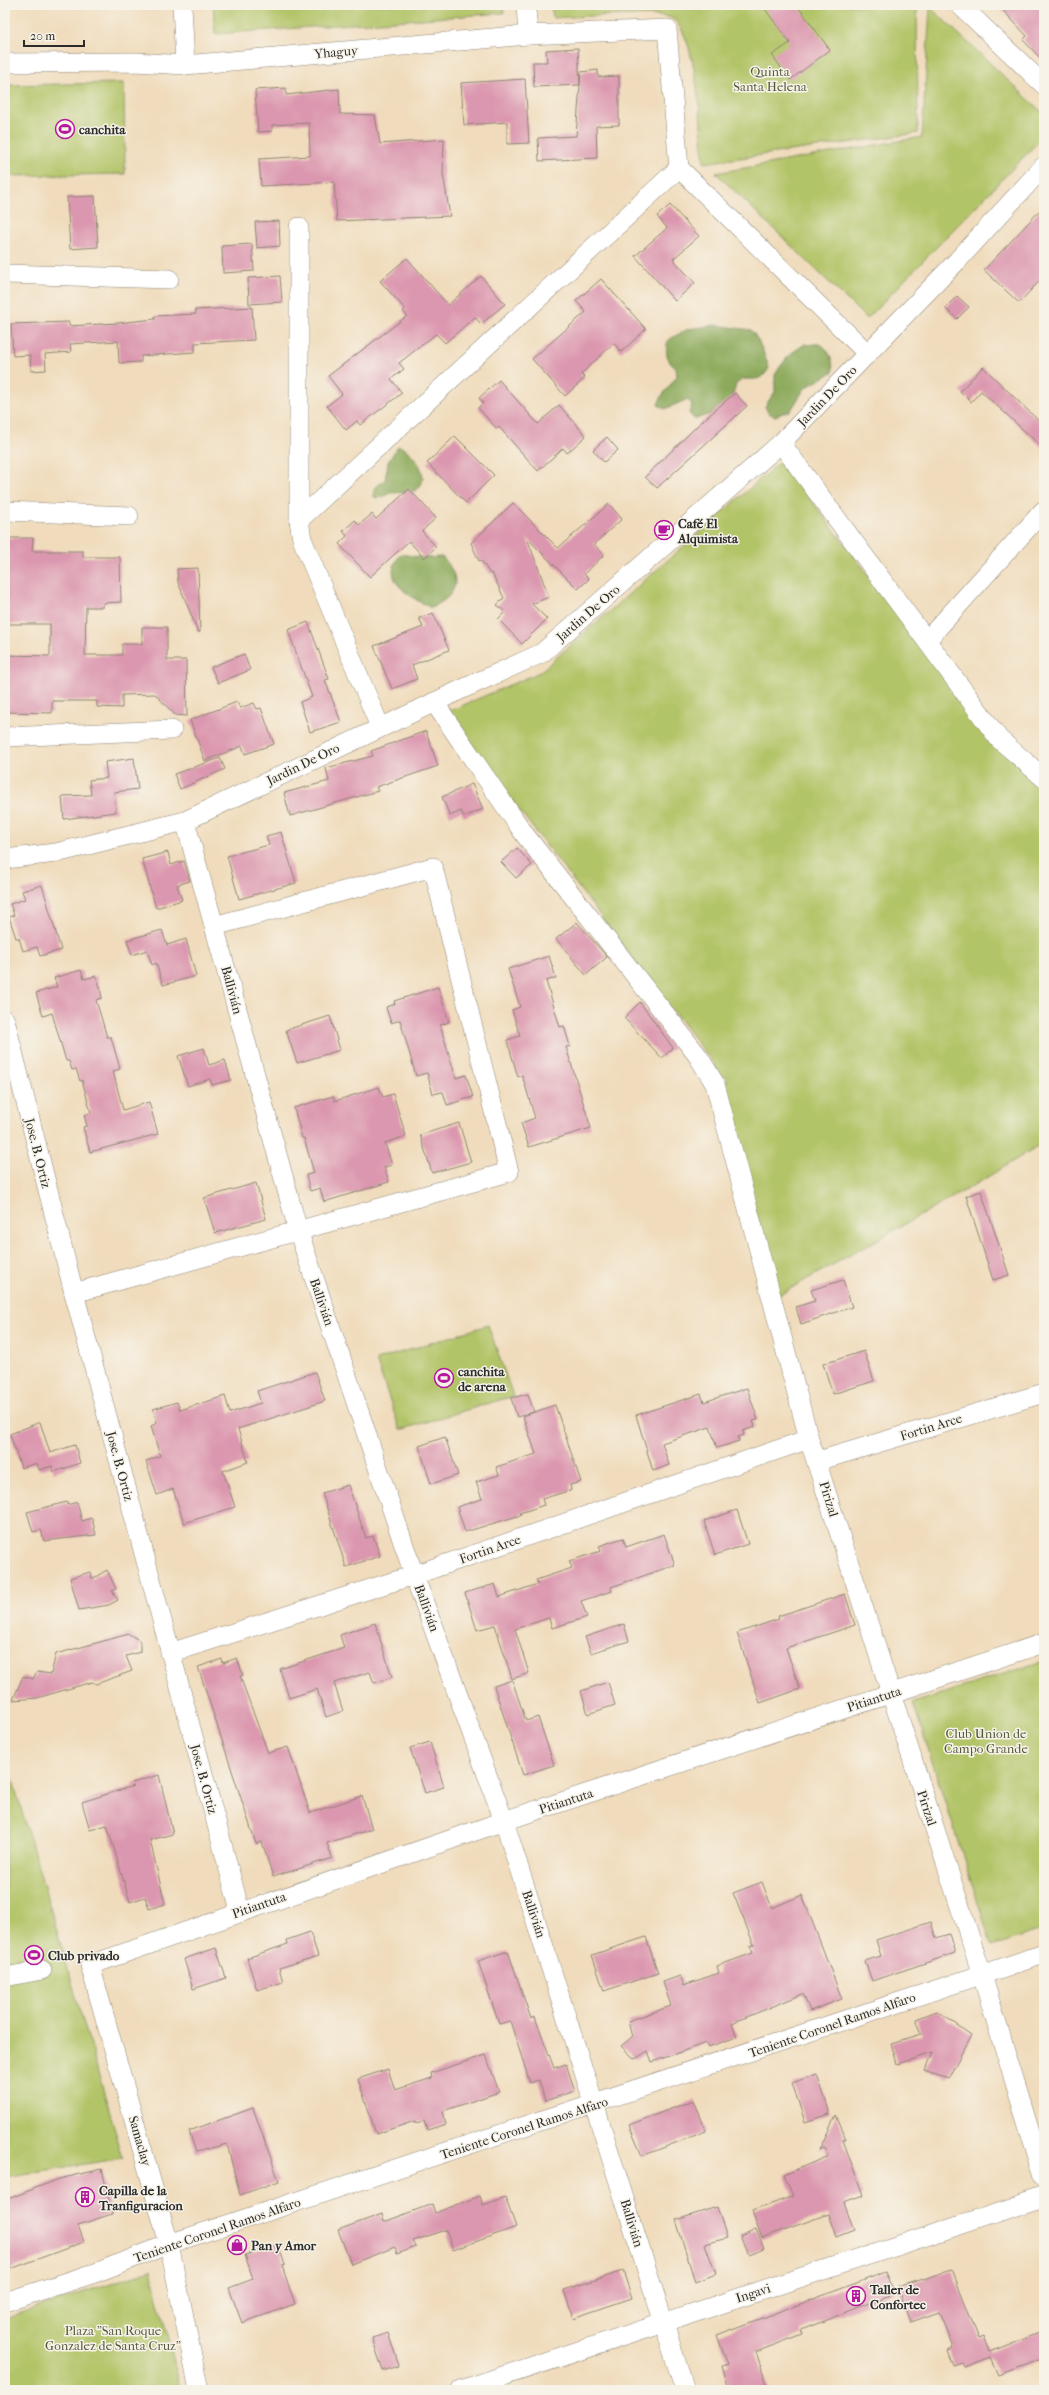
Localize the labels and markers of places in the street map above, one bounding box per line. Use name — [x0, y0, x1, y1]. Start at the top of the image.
sports icon: canchita — [54, 118, 76, 140]
place label: canchita — [79, 122, 127, 137]
place label: Café El Alquimista — [677, 516, 739, 547]
cafe icon: Café El Alquimista — [653, 519, 675, 541]
place label: canchita de arena — [458, 1364, 507, 1394]
sports icon: canchita de arena — [433, 1367, 455, 1389]
sports icon: Club privado — [23, 1944, 45, 1966]
place label: Club privado — [48, 1948, 120, 1964]
place label: Capilla de la Tranfiguracion — [98, 2183, 183, 2214]
building icon: Capilla de la Tranfiguracion — [74, 2186, 96, 2208]
shop icon: Pan y Amor — [226, 2234, 248, 2256]
place label: Pan y Amor — [251, 2238, 316, 2254]
place label: Taller de Confortec — [869, 2282, 926, 2312]
building icon: Taller de Confortec — [845, 2285, 867, 2307]

